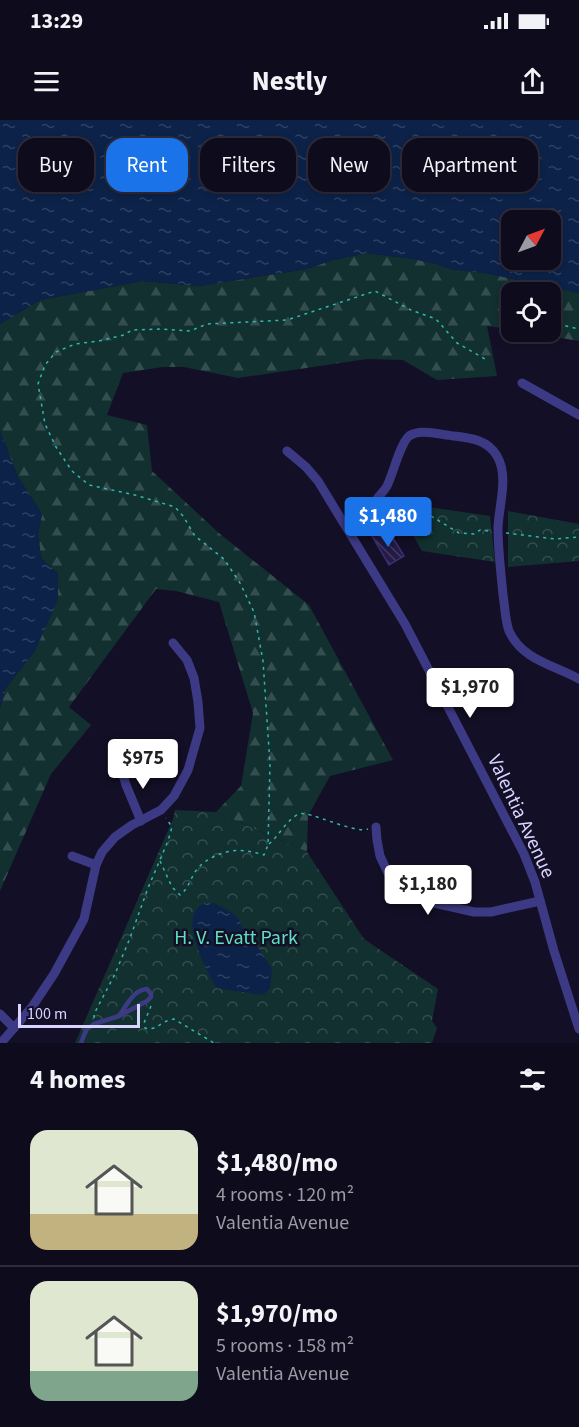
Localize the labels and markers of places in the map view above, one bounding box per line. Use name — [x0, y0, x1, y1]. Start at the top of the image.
pin: $1,480 — [339, 497, 437, 548]
pin: $1,970 — [421, 668, 519, 719]
pin: $975 — [107, 739, 179, 790]
pin: $1,180 — [379, 865, 477, 916]

